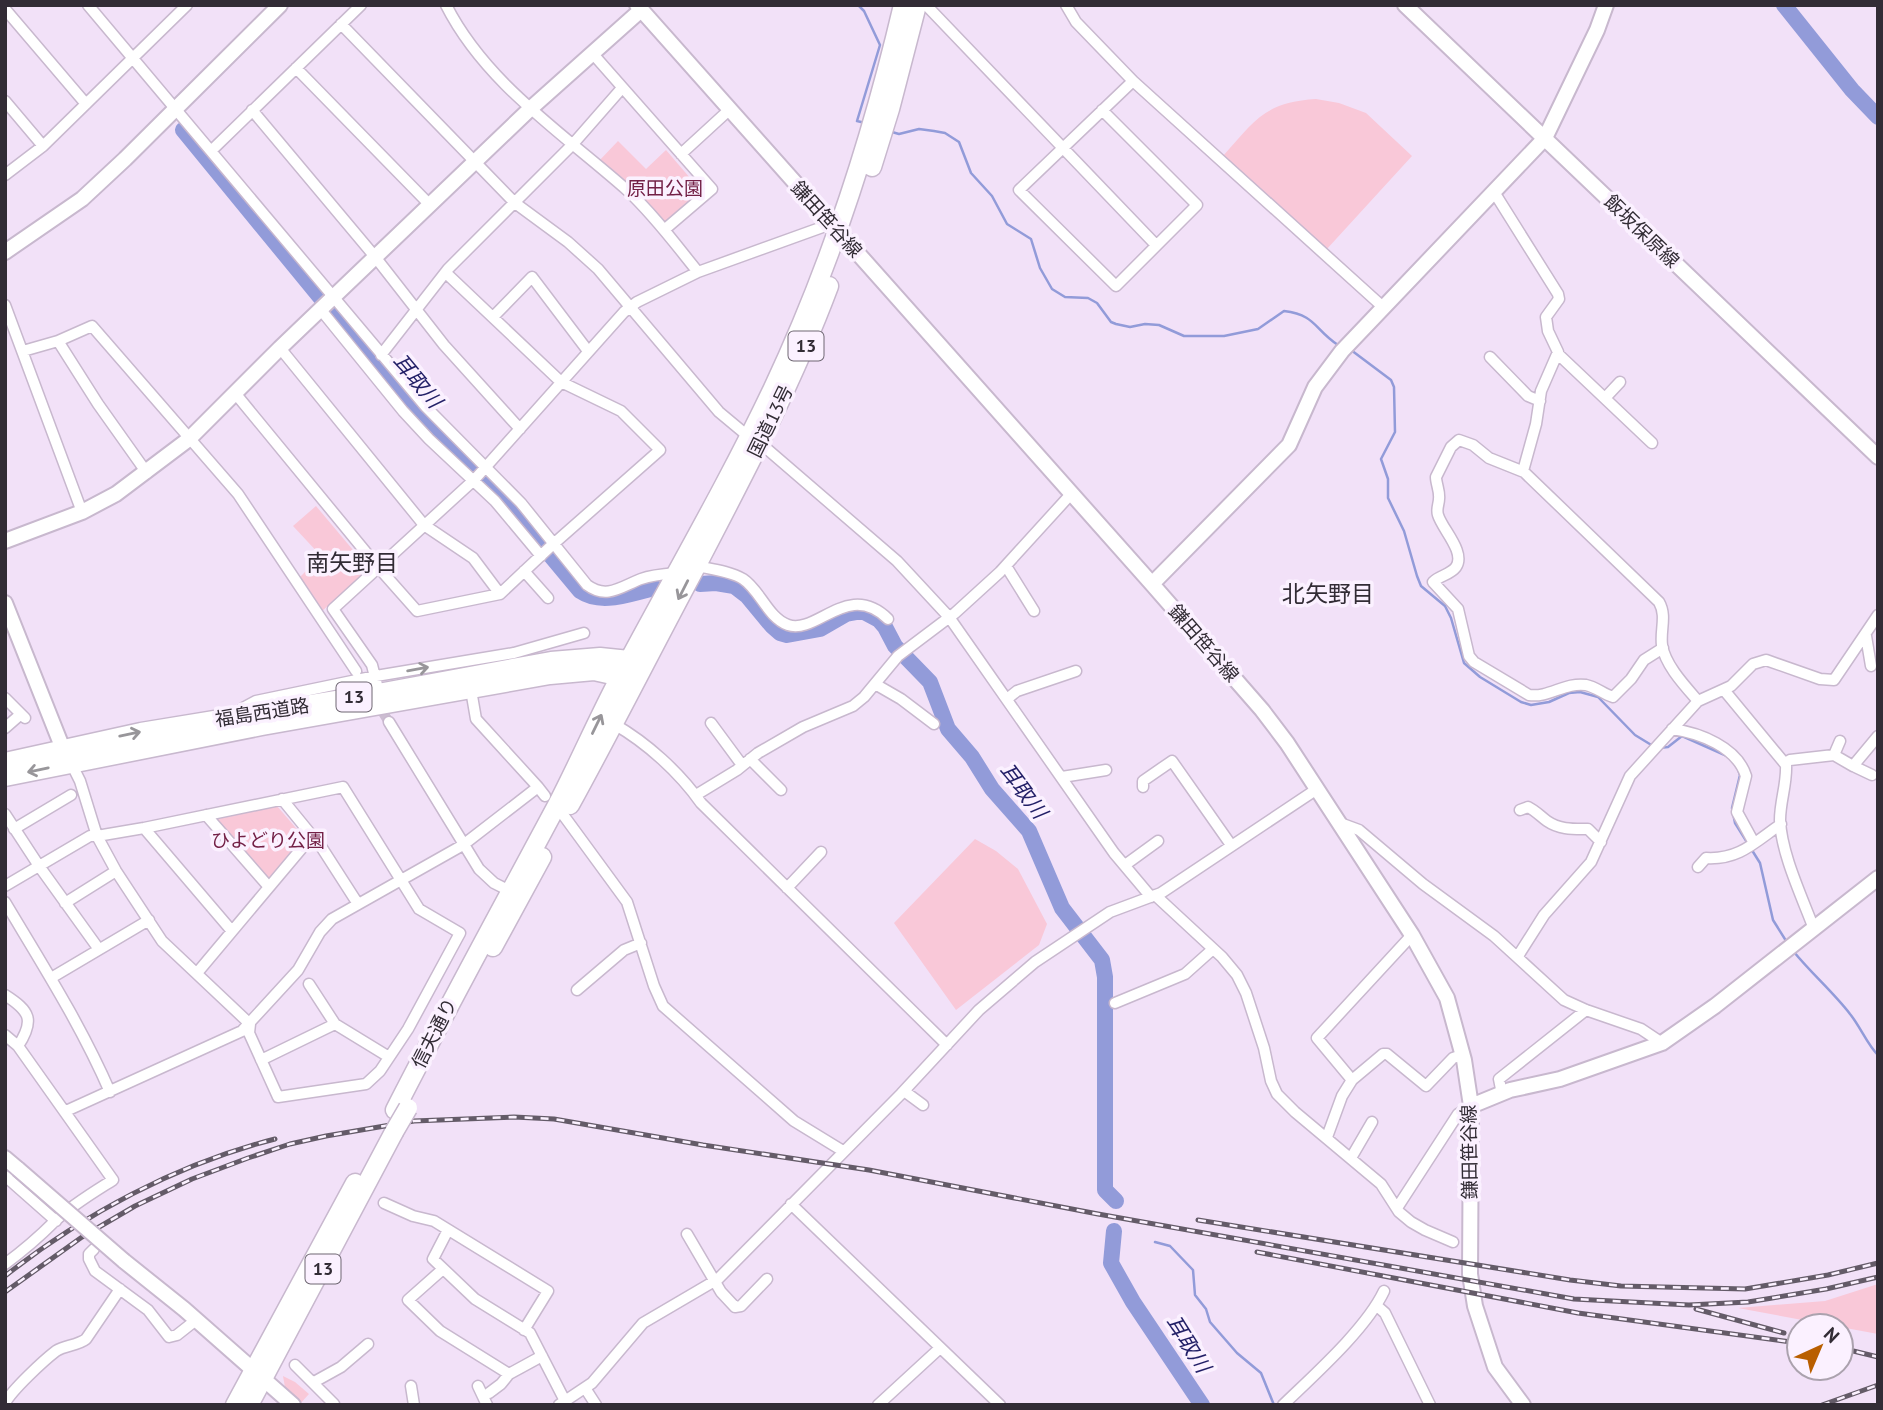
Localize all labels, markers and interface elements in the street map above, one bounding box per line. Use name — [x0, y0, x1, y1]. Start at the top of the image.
park label: 原田公園 — [627, 176, 703, 200]
street label: 鎌田笹谷線 — [786, 176, 868, 262]
street label: 飯坂保原線 — [1599, 189, 1685, 273]
road number: 13 — [788, 332, 824, 360]
water label: 耳取川 — [387, 348, 449, 415]
street label: 国道13号 — [742, 381, 798, 461]
district label: 南矢野目 — [306, 548, 398, 577]
one-way arrow — [676, 579, 690, 600]
district label: 北矢野目 — [1282, 579, 1374, 608]
street label: 鎌田笹谷線 — [1164, 599, 1244, 687]
one-way arrow — [406, 662, 429, 675]
road number: 13 — [336, 682, 372, 712]
street label: 福島西道路 — [213, 693, 311, 731]
one-way arrow — [591, 714, 605, 735]
one-way arrow — [118, 727, 141, 740]
water label: 耳取川 — [994, 757, 1054, 826]
one-way arrow — [27, 764, 50, 778]
park label: ひよどり公園 — [211, 828, 325, 852]
street label: 信夫通り — [406, 994, 462, 1072]
street label: 鎌田笹谷線 — [1456, 1104, 1482, 1200]
road number: 13 — [306, 1254, 340, 1284]
water label: 耳取川 — [1160, 1310, 1218, 1379]
north arrow — [1785, 1312, 1855, 1382]
text: N — [1819, 1322, 1845, 1348]

